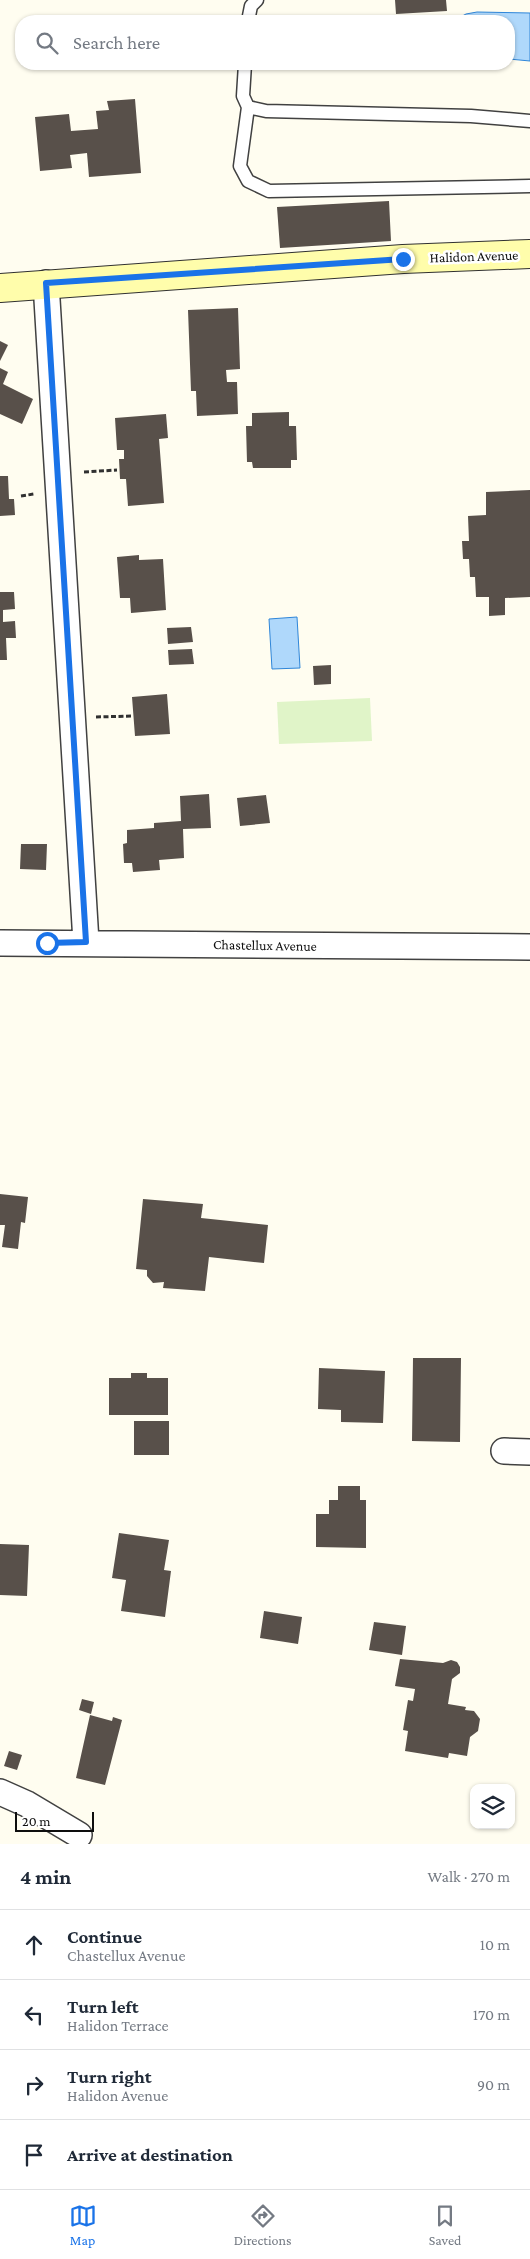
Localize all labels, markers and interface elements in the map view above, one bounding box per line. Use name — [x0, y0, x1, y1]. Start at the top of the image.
search box — [15, 15, 515, 70]
icon: search — [33, 29, 61, 57]
text: Search here — [73, 32, 160, 53]
street label: Halidon Avenue — [429, 246, 519, 266]
route end — [392, 248, 415, 271]
route start — [36, 932, 59, 955]
street label: Chastellux Avenue — [213, 936, 317, 954]
map controls — [470, 1784, 515, 1829]
button: layers — [470, 1784, 515, 1829]
scale bar — [15, 1809, 94, 1832]
text: 20 m — [22, 1813, 50, 1829]
text: 4 min — [20, 1865, 71, 1889]
text: Walk · 270 m — [428, 1868, 510, 1885]
text: Continue — [67, 1926, 142, 1947]
icon: ahead — [20, 1931, 48, 1959]
text: 10 m — [480, 1936, 510, 1953]
text: Chastellux Avenue — [67, 1947, 185, 1964]
text: Turn left — [67, 1996, 139, 2017]
icon: left — [20, 2001, 48, 2029]
text: 170 m — [473, 2006, 510, 2023]
text: Halidon Terrace — [67, 2017, 168, 2034]
text: Turn right — [67, 2066, 152, 2087]
icon: right — [20, 2071, 48, 2099]
text: 90 m — [477, 2076, 510, 2093]
text: Halidon Avenue — [67, 2087, 168, 2104]
icon: arrive — [20, 2141, 48, 2169]
text: Arrive at destination — [67, 2144, 233, 2165]
tab: Map — [69, 2202, 97, 2248]
tab: Directions — [234, 2202, 292, 2248]
tab: Saved — [429, 2202, 461, 2248]

